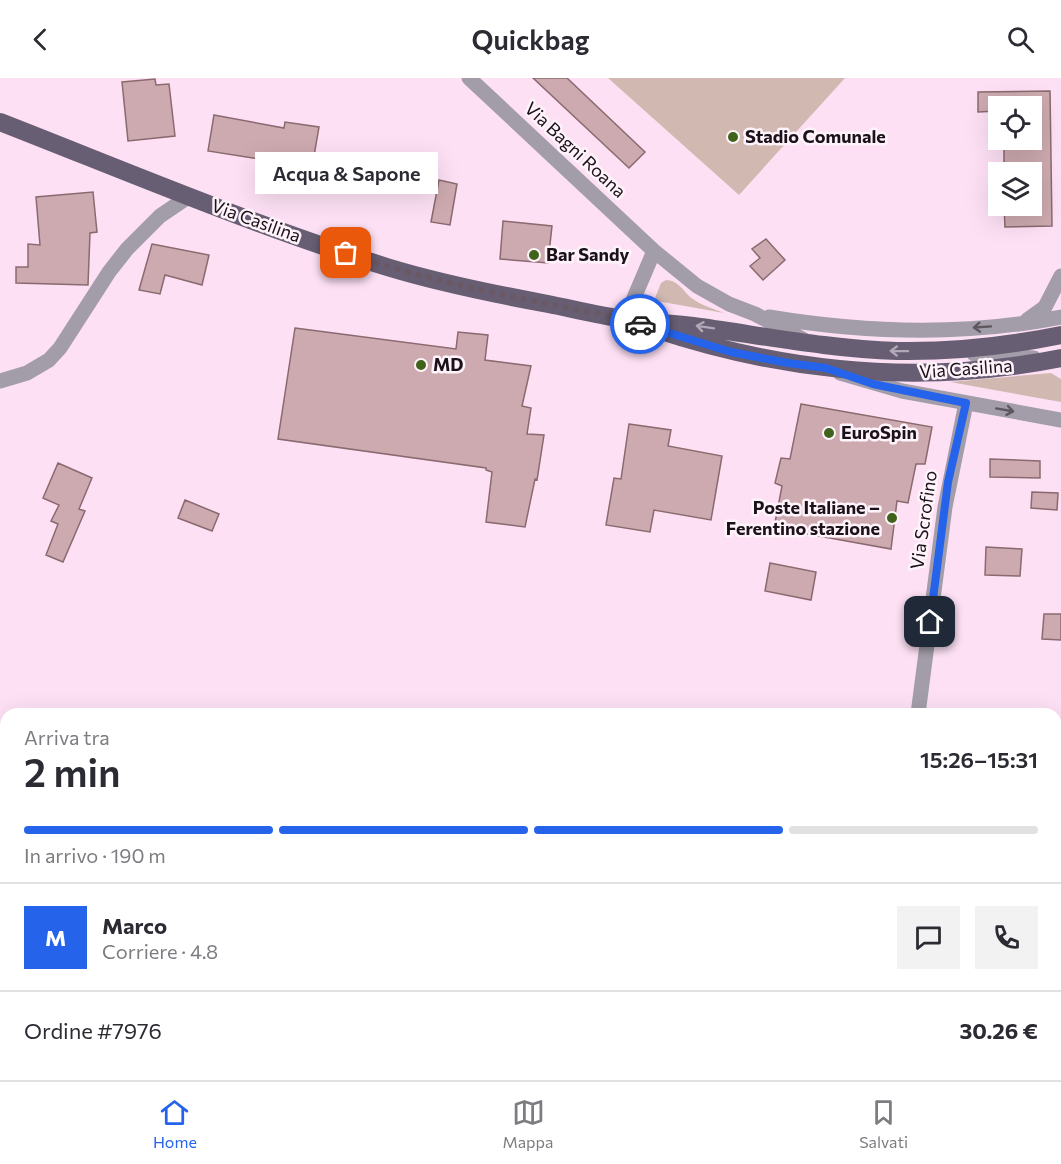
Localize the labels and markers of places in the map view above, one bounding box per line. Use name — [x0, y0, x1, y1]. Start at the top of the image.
place label: Stadio Comunale — [745, 125, 886, 147]
marker: Stadio Comunale — [726, 130, 740, 144]
callout: Acqua & Sapone — [254, 151, 437, 193]
pin — [320, 227, 371, 278]
place label: Bar Sandy — [546, 243, 630, 265]
marker: Bar Sandy — [527, 248, 541, 262]
place label: MD — [433, 353, 464, 375]
marker: MD — [414, 358, 428, 372]
place label: EuroSpin — [841, 421, 917, 443]
marker: EuroSpin — [822, 426, 836, 440]
place label: Poste Italiane – Ferentino stazione — [726, 496, 880, 539]
marker: Poste Italiane – Ferentino stazione — [885, 511, 899, 525]
pin — [904, 596, 955, 647]

